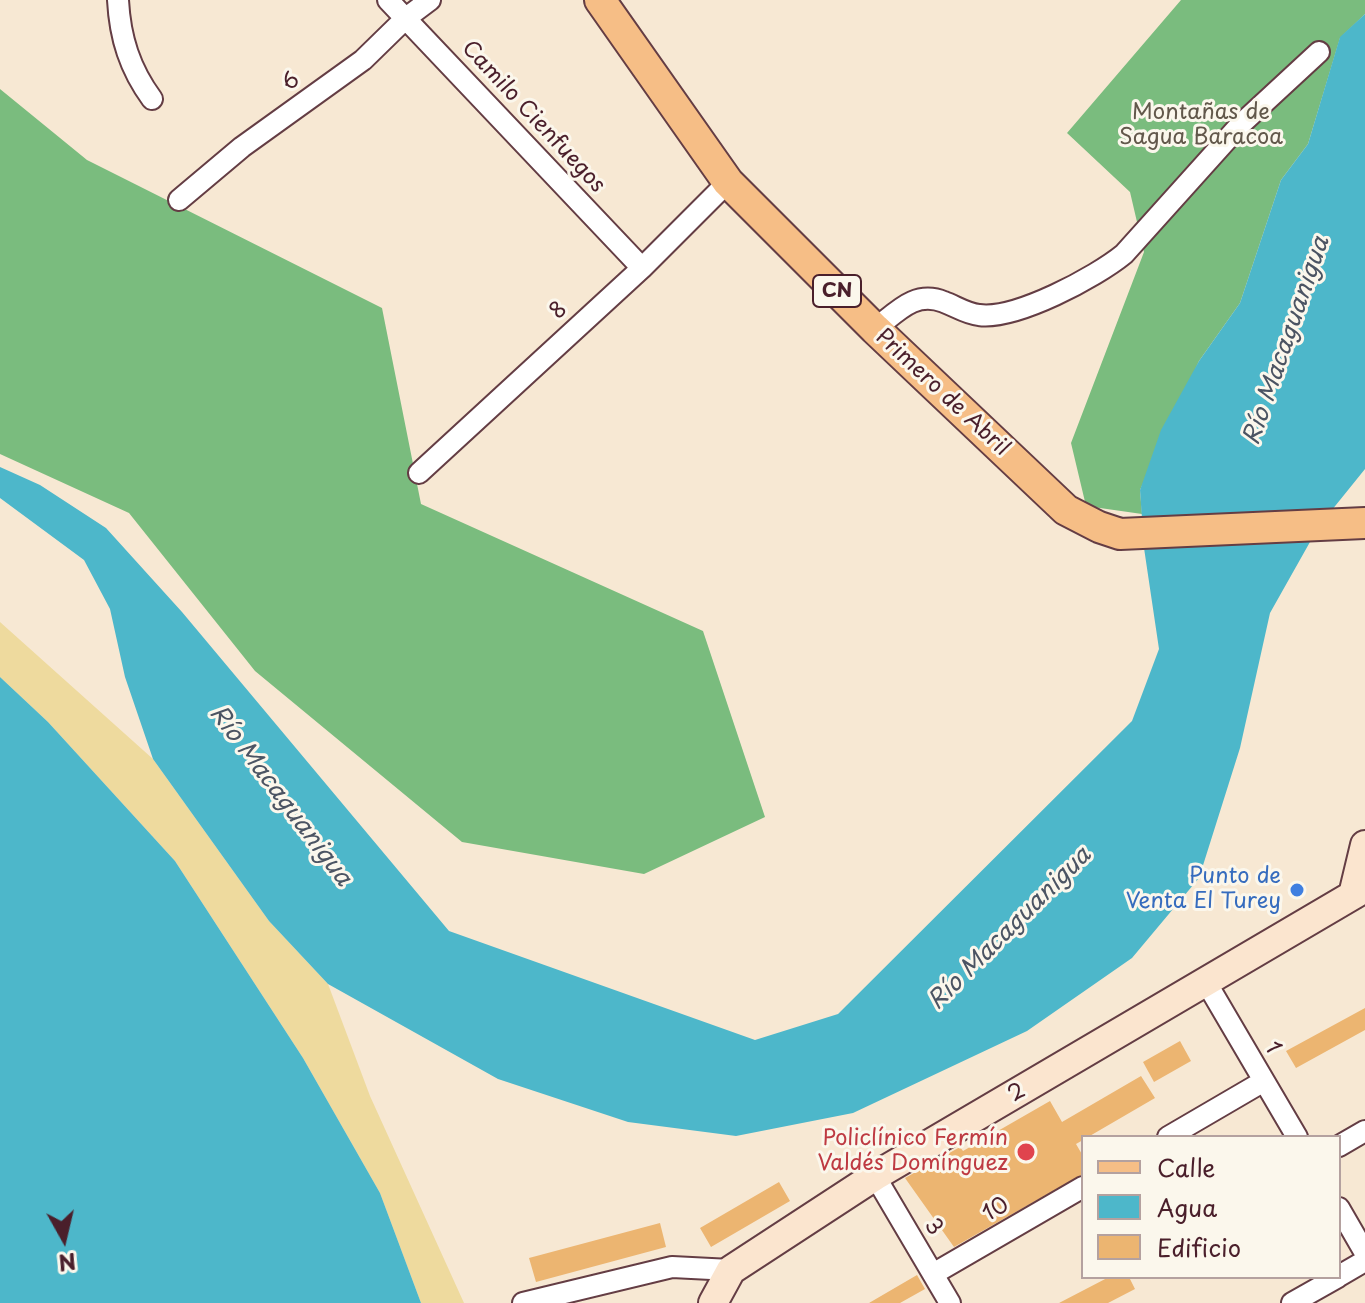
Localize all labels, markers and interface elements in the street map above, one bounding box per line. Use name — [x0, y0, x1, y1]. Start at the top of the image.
street label: Camilo Cienfuegos — [456, 36, 610, 198]
street label: 6 — [277, 67, 305, 97]
park label: Montañas de Sagua Baracoa — [1119, 100, 1283, 152]
water label: Río Macaguanigua — [1238, 233, 1336, 449]
road number: CN — [813, 275, 861, 307]
street label: 8 — [545, 297, 573, 325]
street label: Primero de Abril — [869, 324, 1015, 462]
water label: Río Macaguanigua — [203, 700, 357, 892]
water label: Río Macaguanigua — [923, 842, 1097, 1016]
place label: Punto de Venta El Turey — [1126, 864, 1281, 916]
marker: Punto de Venta El Turey — [1288, 881, 1306, 899]
street label: 1 — [1258, 1037, 1286, 1059]
street label: 2 — [1004, 1078, 1030, 1108]
place label: Policlínico Fermín Valdés Domínguez — [818, 1126, 1008, 1178]
legend — [1081, 1135, 1341, 1279]
marker: Policlínico Fermín Valdés Domínguez — [1015, 1141, 1037, 1163]
text: Calle — [1157, 1149, 1215, 1185]
text: Agua — [1157, 1189, 1217, 1225]
street label: 10 — [978, 1192, 1014, 1228]
north arrow — [24, 1199, 104, 1279]
street label: 3 — [918, 1214, 948, 1240]
text: Edificio — [1157, 1229, 1241, 1265]
text: N — [56, 1246, 78, 1281]

